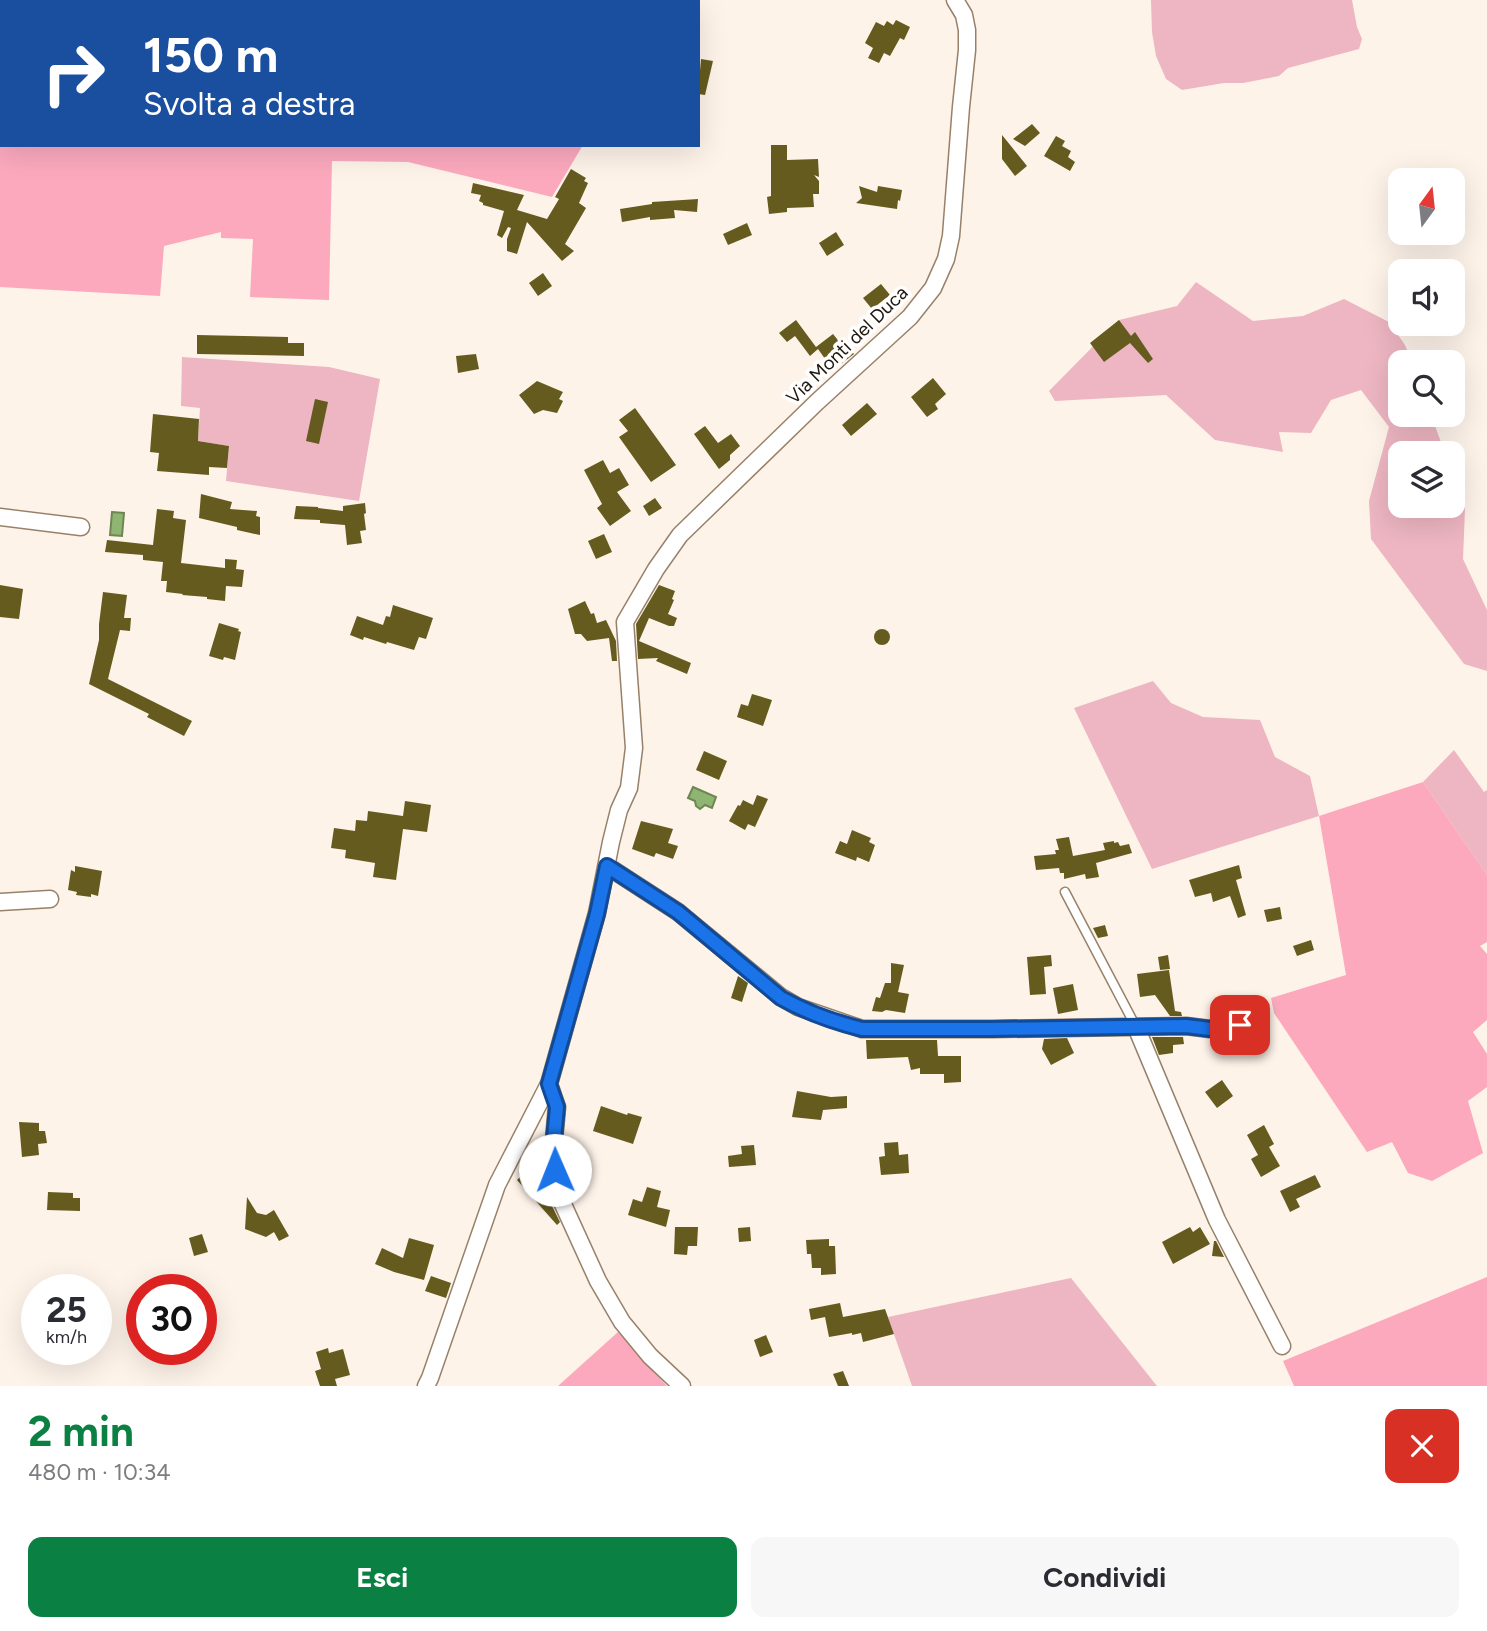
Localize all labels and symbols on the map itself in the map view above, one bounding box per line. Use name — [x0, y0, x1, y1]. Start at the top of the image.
north arrow — [1388, 168, 1465, 245]
street label: Via Monti del Duca — [781, 281, 913, 409]
pin — [1210, 995, 1270, 1055]
position arrow — [518, 1133, 592, 1207]
speed limit sign: 30 — [126, 1274, 217, 1365]

